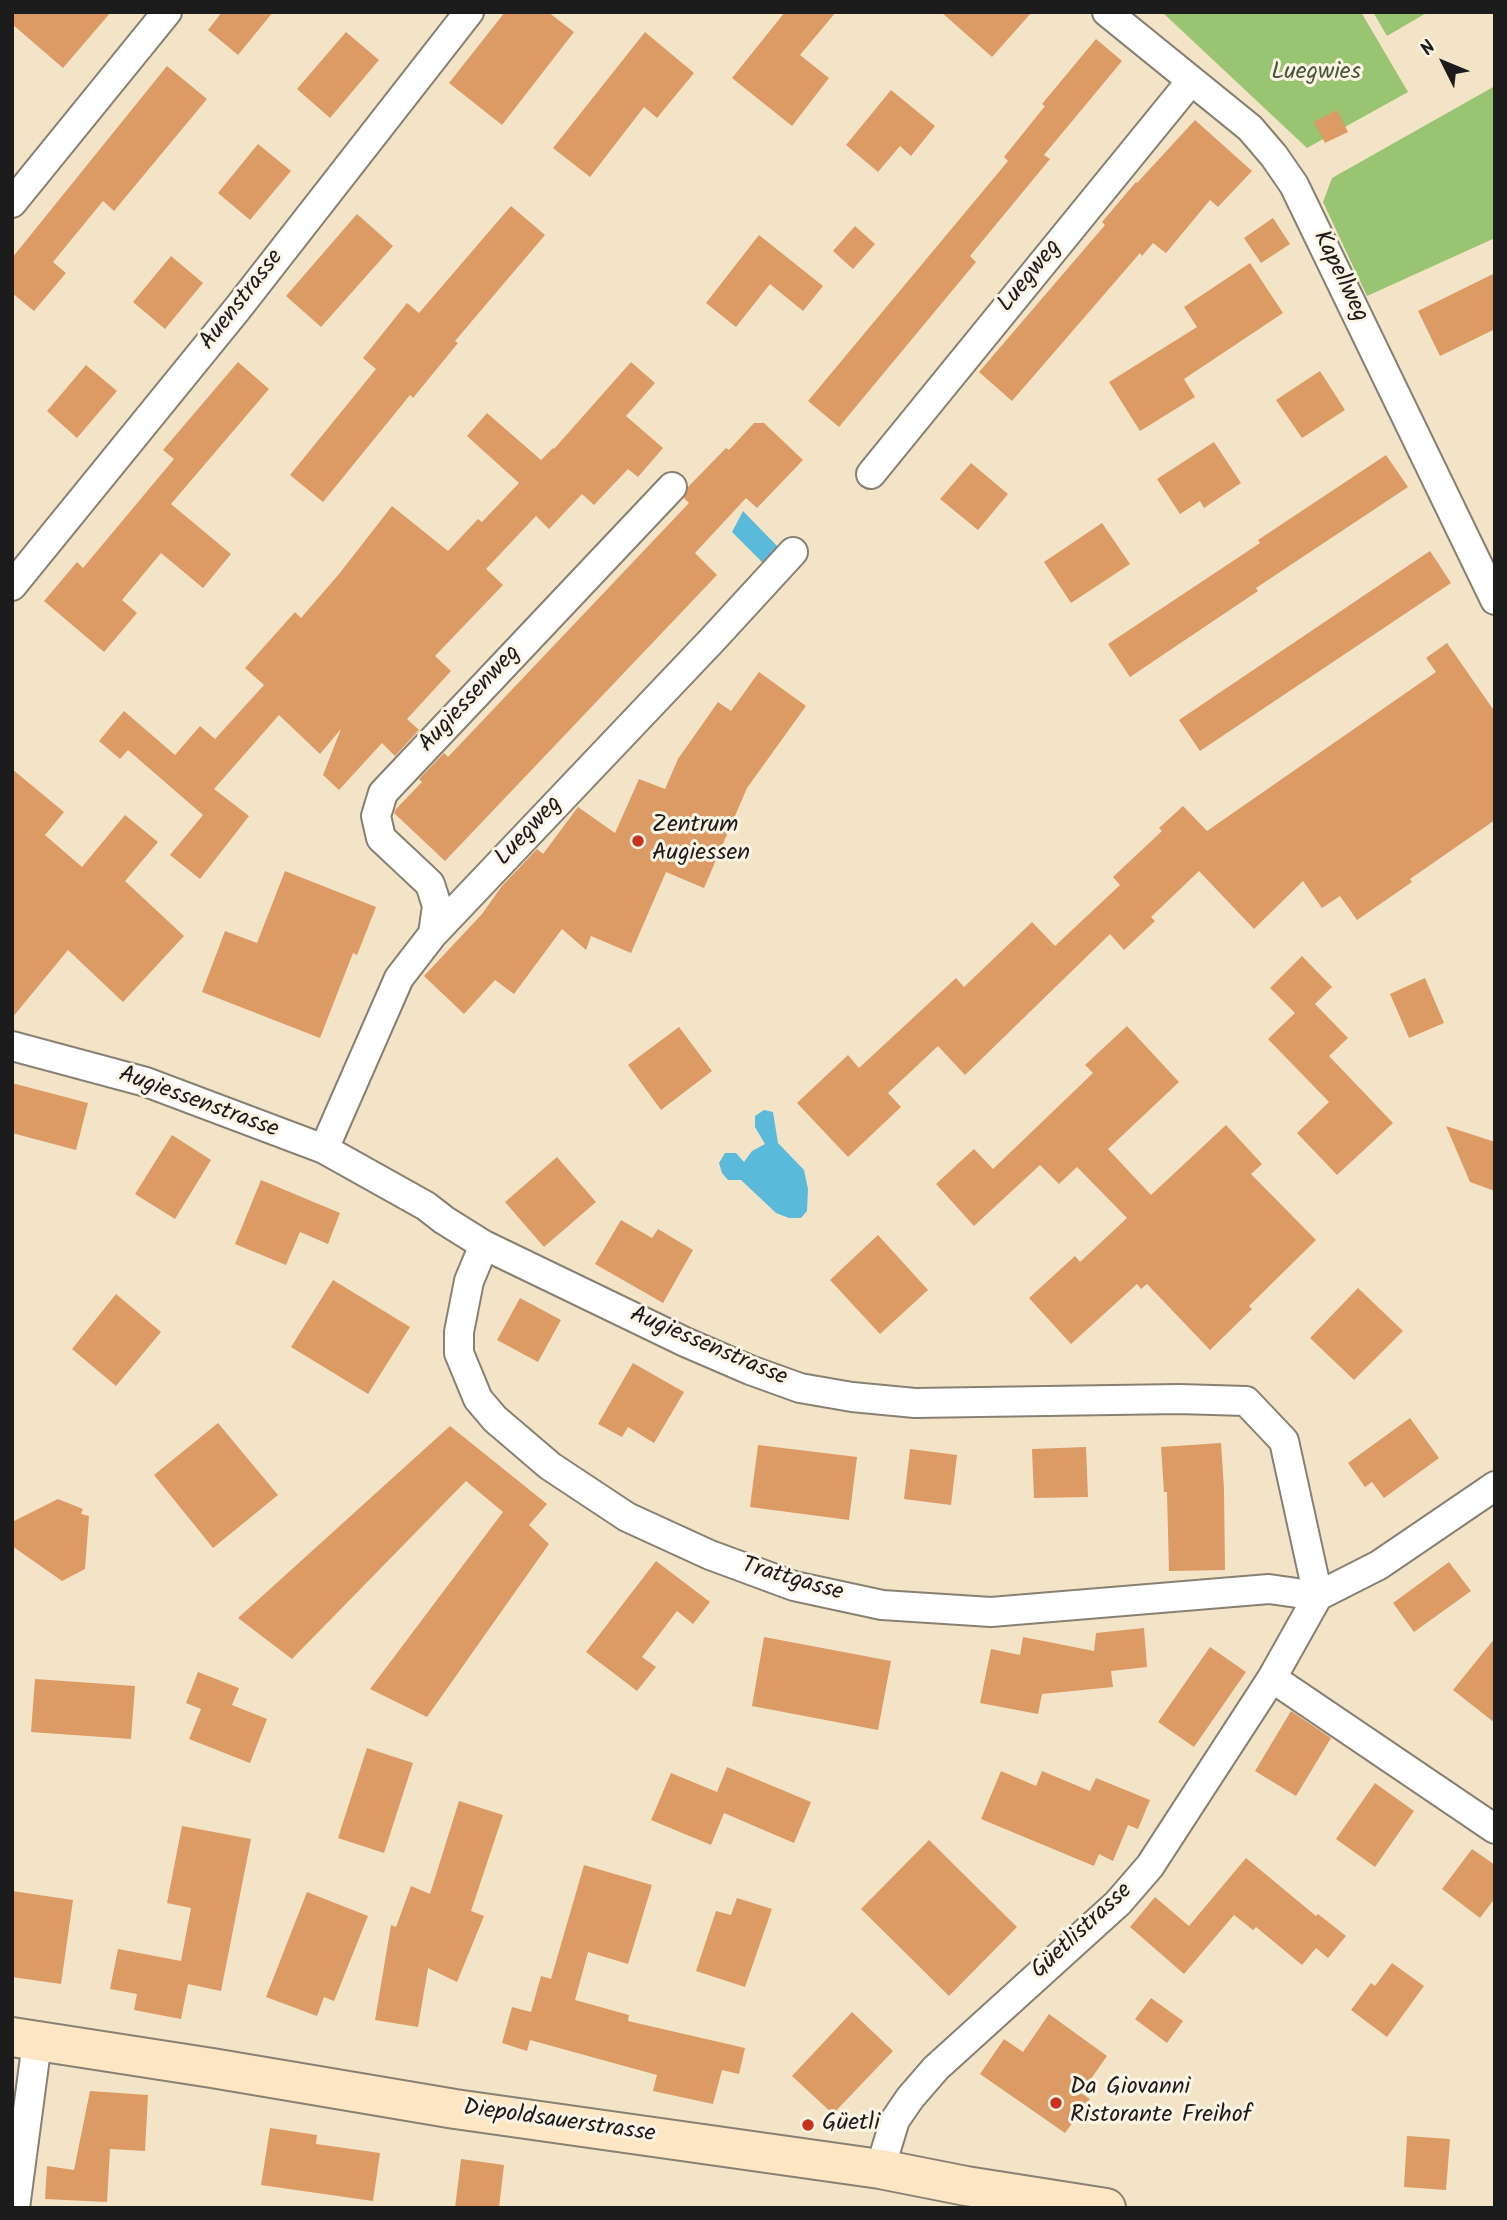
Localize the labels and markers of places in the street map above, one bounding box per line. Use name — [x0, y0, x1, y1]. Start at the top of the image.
place label: Zentrum Augiessen — [652, 813, 750, 869]
marker: Zentrum Augiessen — [630, 833, 646, 849]
place label: Da Giovanni Ristorante Freihof — [1070, 2075, 1252, 2131]
marker: Da Giovanni Ristorante Freihof — [1048, 2095, 1064, 2111]
place label: Güetli — [822, 2111, 880, 2139]
marker: Güetli — [800, 2117, 816, 2133]

